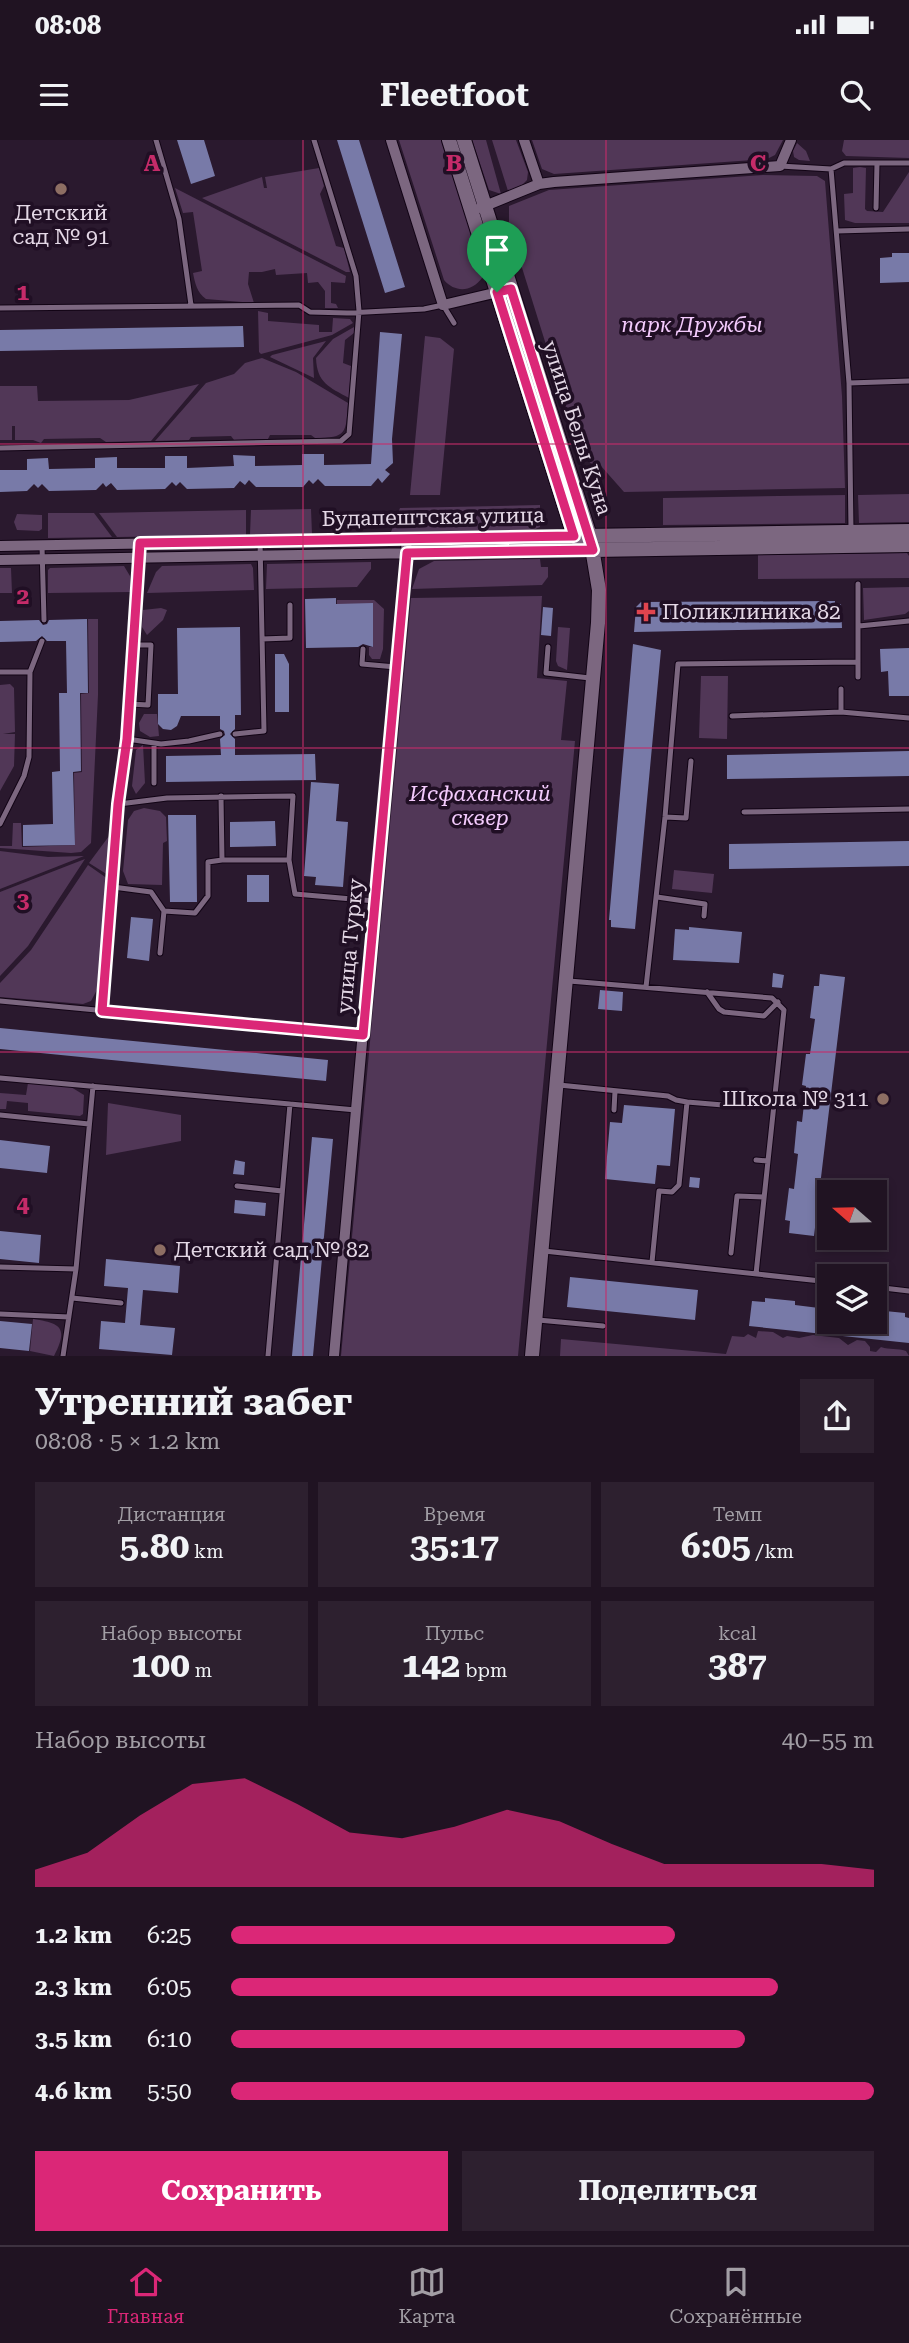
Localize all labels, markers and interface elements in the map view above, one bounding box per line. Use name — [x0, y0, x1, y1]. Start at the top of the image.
text: 08:08 — [35, 10, 101, 40]
icon: menu — [35, 76, 73, 114]
text: Fleetfoot — [380, 76, 529, 114]
icon: search — [836, 76, 874, 114]
text: A — [144, 150, 161, 177]
text: B — [446, 150, 462, 177]
text: C — [750, 150, 766, 177]
marker: Детский сад № 91 — [53, 181, 69, 197]
place label: Детский сад № 91 — [12, 201, 110, 249]
pin — [467, 220, 527, 292]
icon: arrive — [478, 231, 516, 269]
text: 1 — [17, 279, 30, 306]
park label: парк Дружбы — [621, 313, 763, 337]
street label: улица Белы Куна — [537, 338, 617, 519]
street label: Будапештская улица — [321, 503, 545, 531]
text: 2 — [17, 583, 29, 610]
place label: Поликлиника 82 — [662, 600, 841, 624]
marker: Поликлиника 82 — [636, 602, 656, 622]
park label: Исфаханский сквер — [408, 782, 551, 830]
street label: улица Турку — [332, 877, 368, 1014]
text: 3 — [17, 887, 30, 914]
place label: Школа № 311 — [722, 1087, 869, 1111]
marker: Школа № 311 — [875, 1091, 891, 1107]
north arrow — [817, 1180, 887, 1250]
map controls — [817, 1180, 887, 1334]
text: 4 — [17, 1191, 30, 1218]
place label: Детский сад № 82 — [174, 1238, 370, 1262]
marker: Детский сад № 82 — [152, 1242, 168, 1258]
button: layers — [817, 1264, 887, 1334]
button: share — [800, 1379, 874, 1453]
text: Утренний забег — [35, 1380, 352, 1424]
text: 08:08 · 5 × 1.2 km — [35, 1428, 220, 1455]
text: Дистанция — [118, 1503, 225, 1526]
text: Время — [424, 1503, 485, 1526]
text: Темп — [713, 1503, 762, 1526]
text: 5.80 — [120, 1526, 189, 1567]
text: 35:17 — [410, 1526, 499, 1567]
text: 6:05 — [681, 1526, 751, 1567]
text: km — [189, 1540, 223, 1563]
text: /km — [751, 1540, 794, 1563]
text: Набор высоты — [101, 1622, 242, 1645]
text: Пульс — [425, 1622, 484, 1645]
text: kcal — [718, 1622, 757, 1645]
text: 100 — [131, 1645, 190, 1686]
text: 142 — [402, 1645, 460, 1686]
text: 387 — [708, 1645, 767, 1686]
text: m — [190, 1659, 212, 1682]
text: bpm — [460, 1659, 507, 1682]
text: Набор высоты — [35, 1727, 206, 1754]
text: 40–55 m — [782, 1727, 874, 1754]
text: 1.2 km — [35, 1922, 112, 1949]
text: 6:25 — [147, 1922, 192, 1949]
text: 2.3 km — [35, 1974, 112, 2001]
text: 6:05 — [147, 1974, 192, 2001]
text: 3.5 km — [35, 2026, 112, 2053]
text: 6:10 — [147, 2026, 192, 2053]
text: 4.6 km — [35, 2078, 112, 2105]
text: 5:50 — [147, 2078, 192, 2105]
button: Сохранить — [35, 2151, 448, 2231]
button: Поделиться — [462, 2151, 874, 2231]
tab: Главная — [107, 2263, 184, 2328]
tab: Карта — [399, 2263, 455, 2328]
tab: Сохранённые — [670, 2263, 802, 2328]

